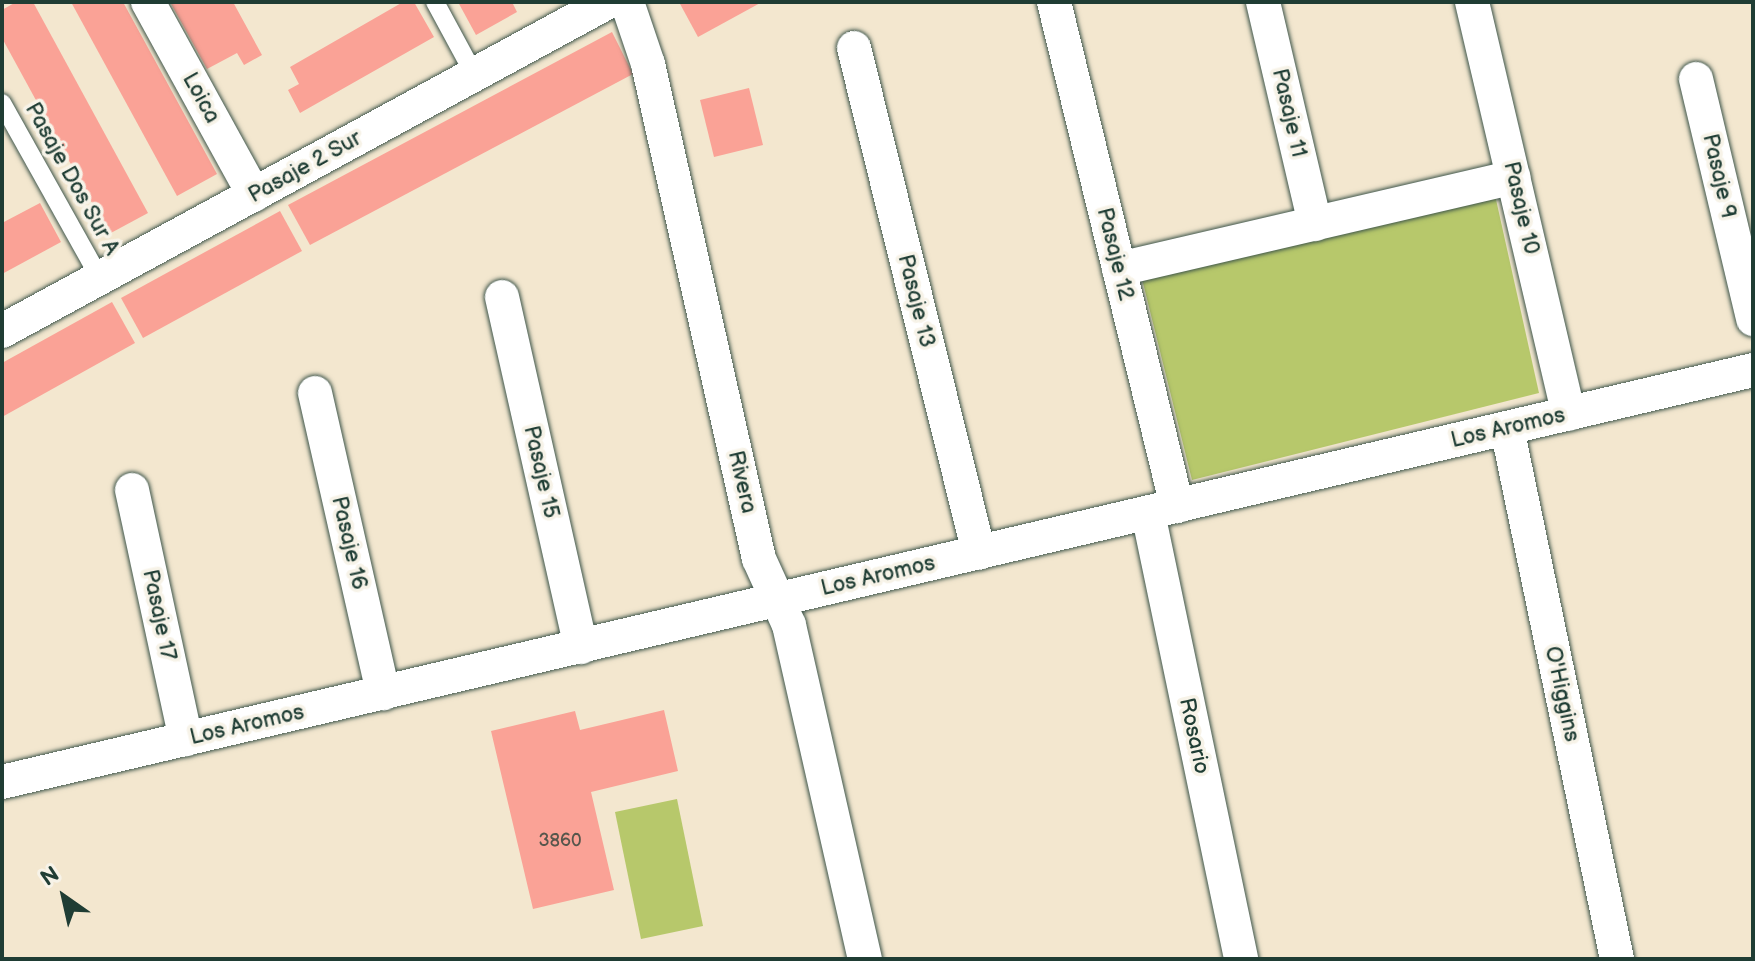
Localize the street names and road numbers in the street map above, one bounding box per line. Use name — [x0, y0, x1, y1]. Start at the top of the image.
street label: Pasaje 11 — [1266, 66, 1312, 160]
street label: Loica — [176, 68, 226, 128]
street label: Pasaje Dos Sur A — [19, 98, 125, 260]
street label: Pasaje 2 Sur — [244, 125, 366, 209]
street label: Pasaje 9 — [1697, 131, 1741, 221]
street label: Pasaje 10 — [1498, 159, 1544, 257]
street label: Pasaje 12 — [1091, 205, 1139, 303]
street label: Pasaje 13 — [892, 252, 940, 350]
street label: Los Aromos — [1448, 402, 1568, 454]
street label: Pasaje 15 — [518, 423, 564, 521]
street label: Rivera — [722, 448, 762, 516]
street label: Pasaje 16 — [325, 494, 373, 592]
street label: Los Aromos — [818, 550, 938, 602]
street label: Pasaje 17 — [136, 567, 182, 663]
street label: O'Higgins — [1539, 644, 1585, 744]
street label: Rosario — [1173, 696, 1215, 776]
street label: Los Aromos — [187, 699, 307, 751]

